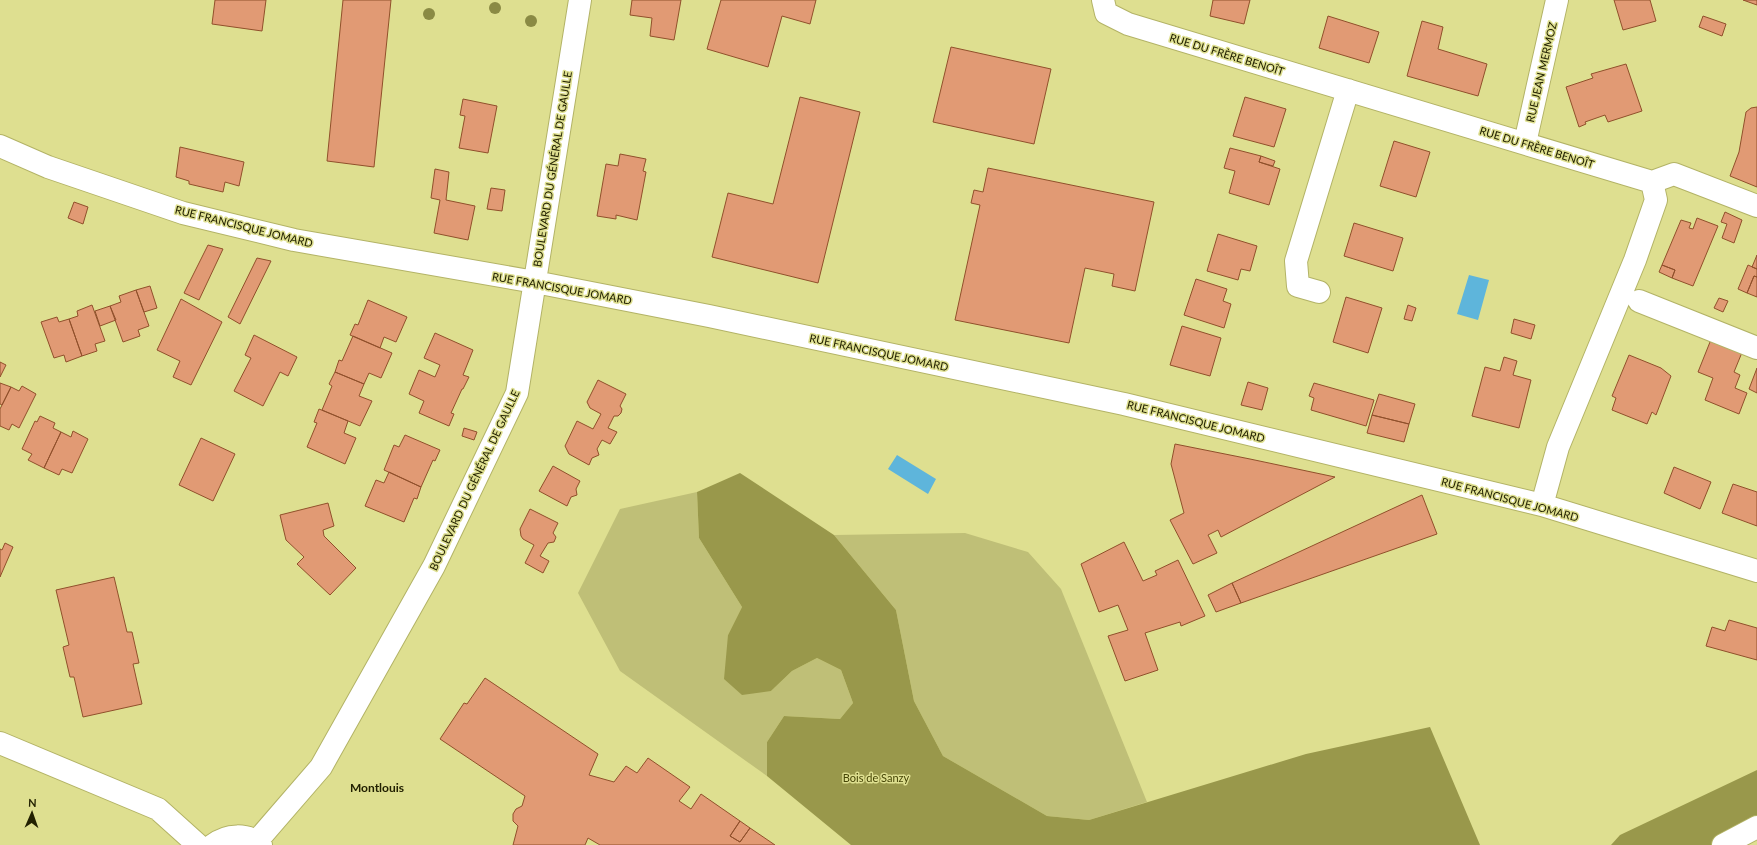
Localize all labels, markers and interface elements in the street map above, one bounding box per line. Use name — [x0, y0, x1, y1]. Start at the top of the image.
street label: RUE JEAN MERMOZ — [1523, 20, 1559, 123]
street label: RUE DU FRÈRE BENOÎT — [1168, 30, 1286, 78]
street label: BOULEVARD DU GÉNÉRAL DE GAULLE — [530, 70, 574, 268]
street label: RUE DU FRÈRE BENOÎT — [1478, 123, 1596, 171]
street label: RUE FRANCISQUE JOMARD — [174, 203, 314, 249]
street label: RUE FRANCISQUE JOMARD — [491, 269, 633, 307]
street label: RUE FRANCISQUE JOMARD — [808, 331, 950, 373]
street label: BOULEVARD DU GÉNÉRAL DE GAULLE — [426, 388, 522, 572]
street label: RUE FRANCISQUE JOMARD — [1126, 398, 1266, 444]
street label: RUE FRANCISQUE JOMARD — [1440, 474, 1580, 524]
park label: Bois de Sanzy — [843, 771, 910, 784]
district label: Montlouis — [350, 780, 404, 795]
north arrow — [12, 793, 52, 833]
text: N — [28, 796, 37, 809]

